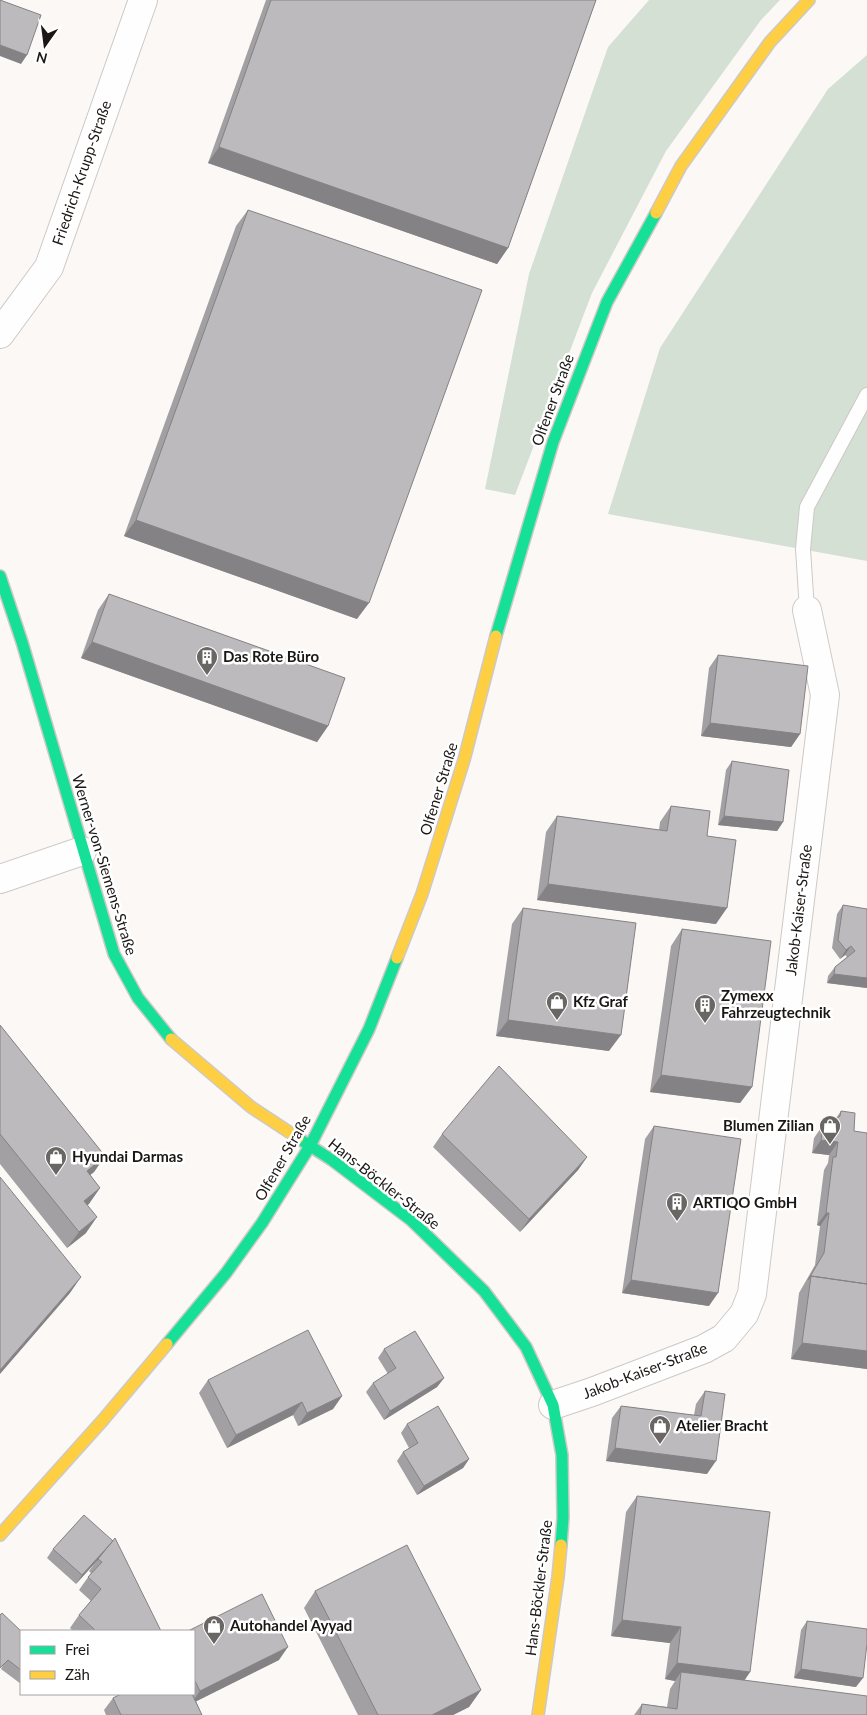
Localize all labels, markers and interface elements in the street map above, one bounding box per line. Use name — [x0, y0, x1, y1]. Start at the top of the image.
north arrow — [20, 20, 70, 70]
text: N — [34, 49, 49, 68]
street label: Friedrich-Krupp-Straße — [48, 98, 114, 248]
street label: Olfener Straße — [527, 351, 577, 448]
building icon: Das Rote Büro — [195, 645, 219, 676]
place label: Das Rote Büro — [223, 647, 319, 665]
street label: Olfener Straße — [415, 740, 461, 837]
street label: Werner-von-Siemens-Straße — [69, 772, 141, 957]
street label: Jakob-Kaiser-Straße — [781, 843, 815, 976]
place label: Zymexx Fahrzeugtechnik — [721, 986, 832, 1021]
shop icon: Kfz Graf — [545, 990, 569, 1021]
place label: Kfz Graf — [573, 992, 629, 1010]
building icon: Zymexx Fahrzeugtechnik — [693, 993, 717, 1024]
street label: Olfener Straße — [250, 1111, 314, 1204]
shop icon: Blumen Zilian — [818, 1114, 842, 1145]
place label: Blumen Zilian — [723, 1116, 814, 1134]
street label: Hans-Böckler-Straße — [325, 1134, 444, 1232]
shop icon: Hyundai Darmas — [44, 1145, 68, 1176]
place label: Hyundai Darmas — [72, 1147, 183, 1165]
building icon: ARTIQO GmbH — [665, 1191, 689, 1222]
place label: ARTIQO GmbH — [692, 1193, 797, 1211]
street label: Jakob-Kaiser-Straße — [580, 1338, 709, 1402]
shop icon: Atelier Bracht — [648, 1414, 672, 1445]
place label: Atelier Bracht — [675, 1416, 768, 1434]
street label: Hans-Böckler-Straße — [521, 1519, 555, 1657]
shop icon: Autohandel Ayyad — [202, 1614, 226, 1645]
place label: Autohandel Ayyad — [229, 1616, 352, 1634]
legend — [20, 1630, 195, 1695]
text: Frei — [65, 1640, 90, 1658]
text: Zäh — [65, 1665, 90, 1683]

